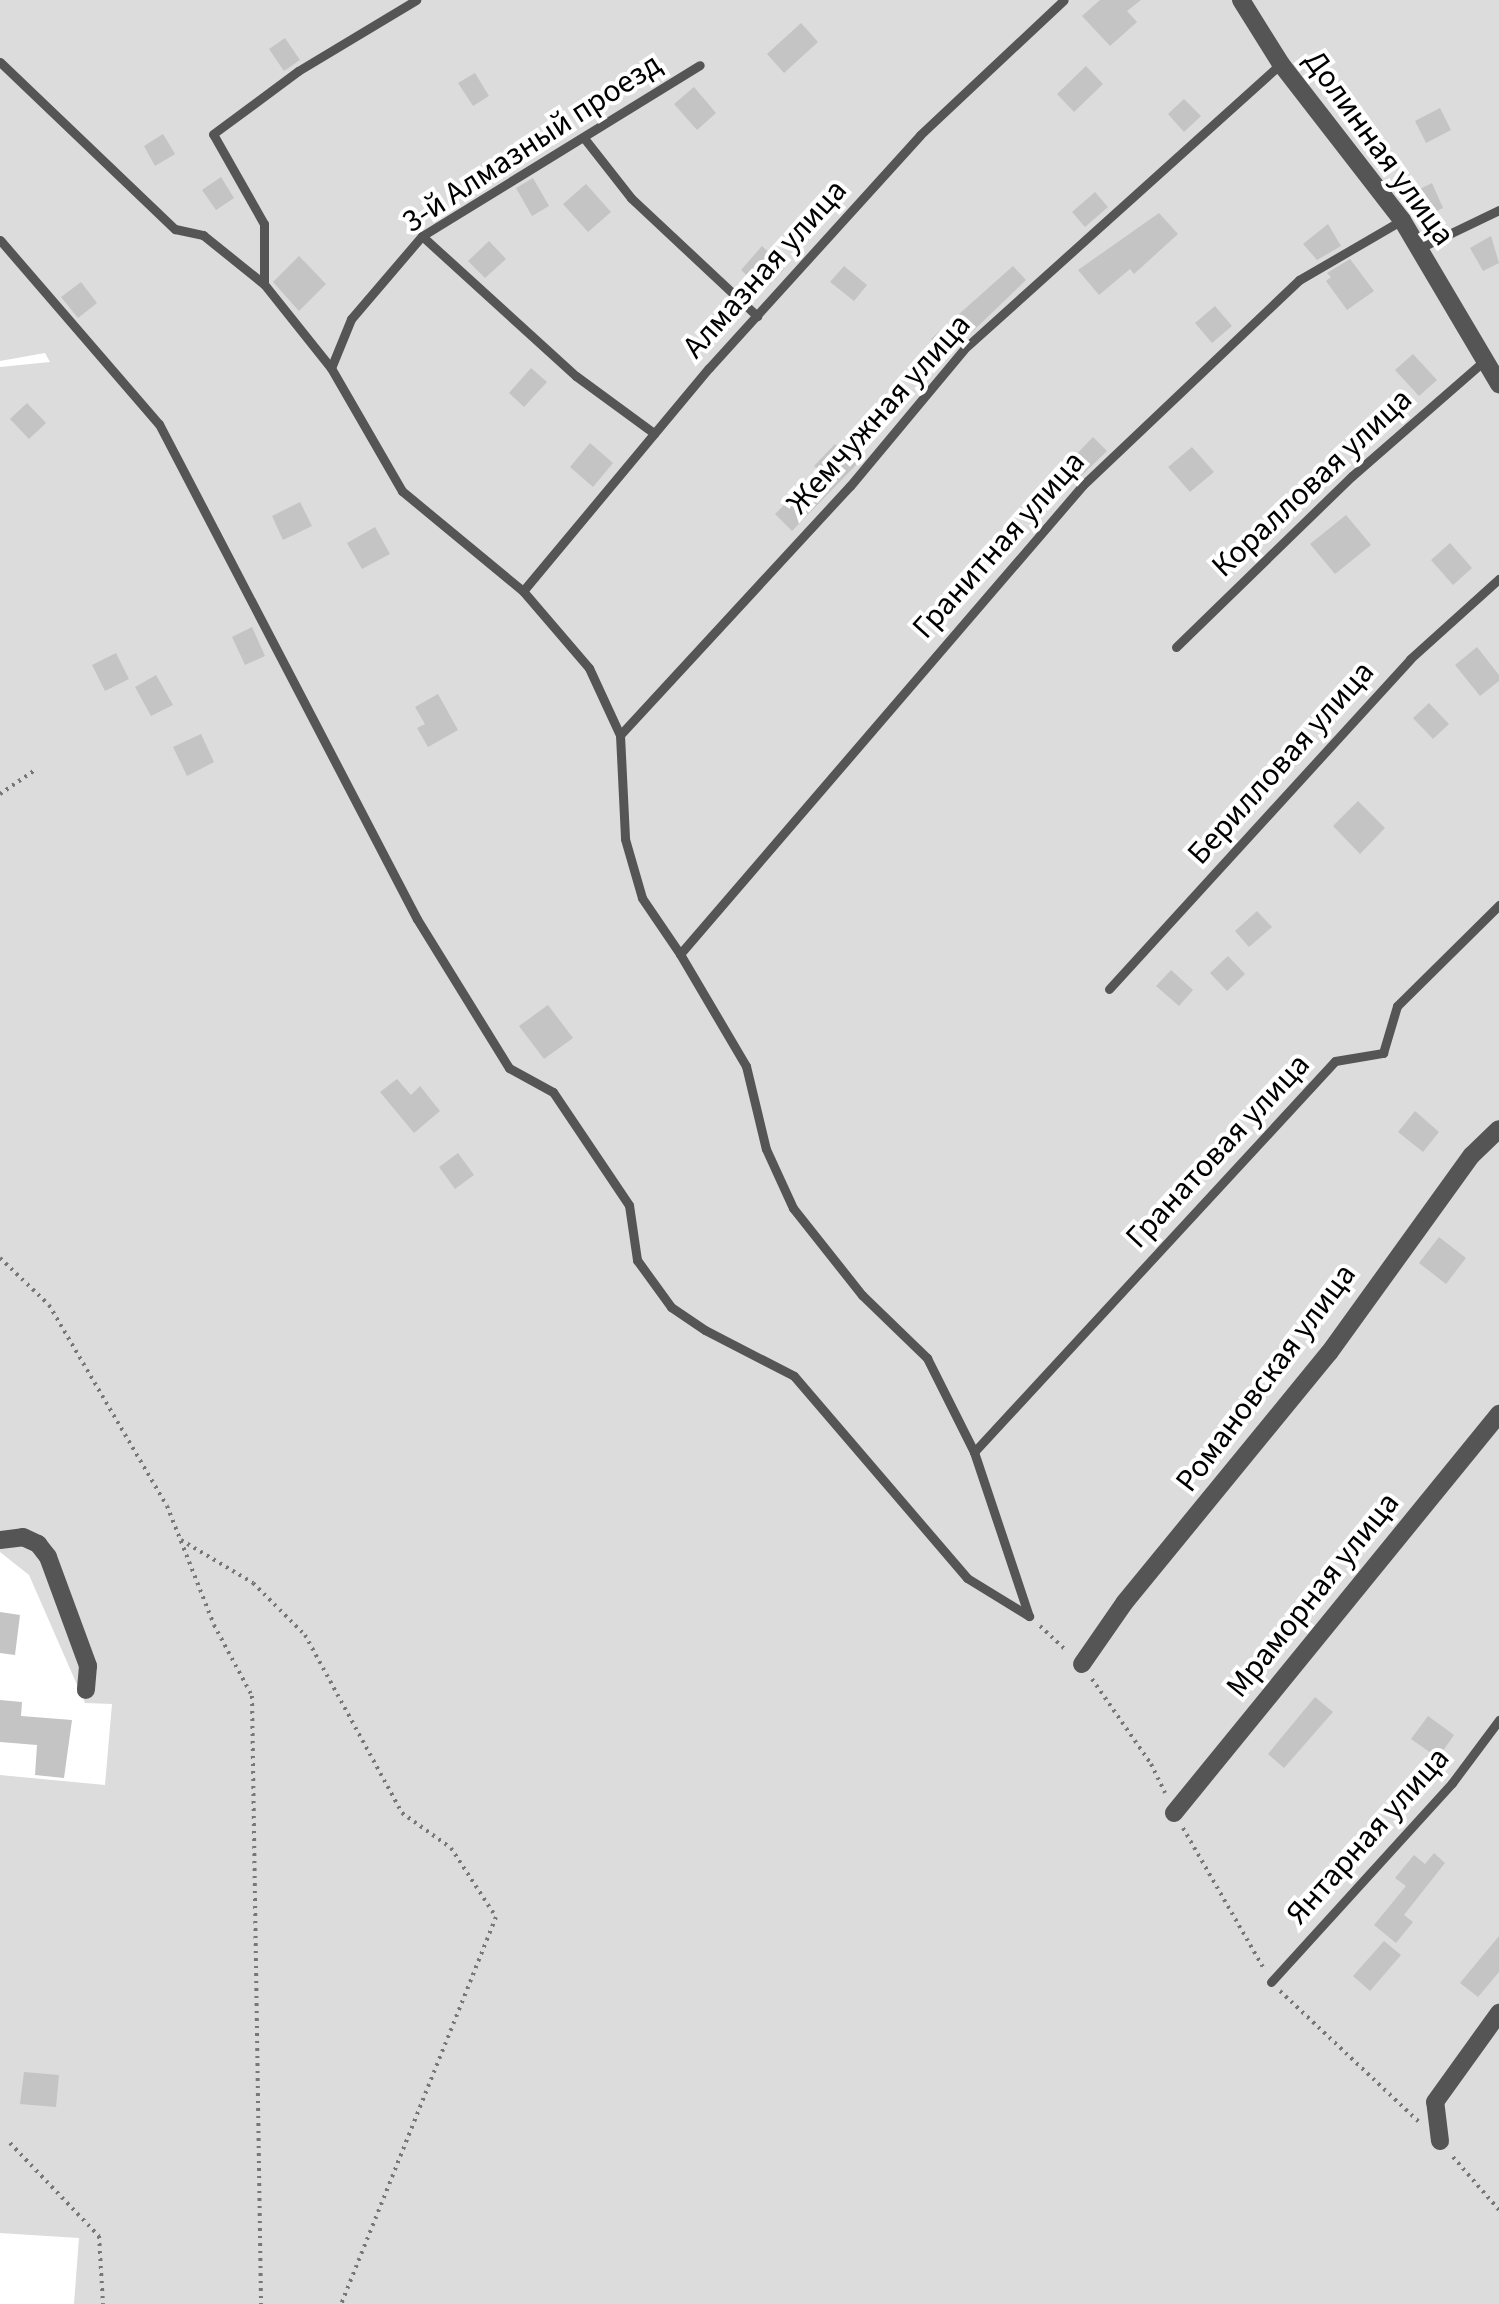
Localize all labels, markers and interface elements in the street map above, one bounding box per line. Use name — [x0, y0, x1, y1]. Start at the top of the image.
street label: Долинная улица — [1295, 43, 1463, 253]
street label: 3-й Алмазный проезд — [395, 45, 669, 241]
street label: Алмазная улица — [675, 172, 855, 366]
street label: Жемчужная улица — [779, 306, 979, 522]
street label: Коралловая улица — [1204, 380, 1420, 586]
street label: Гранитная улица — [905, 443, 1093, 647]
street label: Берилловая улица — [1179, 653, 1383, 873]
street label: Гранатовая улица — [1118, 1046, 1318, 1256]
street label: Романовская улица — [1168, 1256, 1364, 1500]
street label: Мраморная улица — [1218, 1485, 1408, 1705]
street label: Янтарная улица — [1278, 1739, 1458, 1933]

